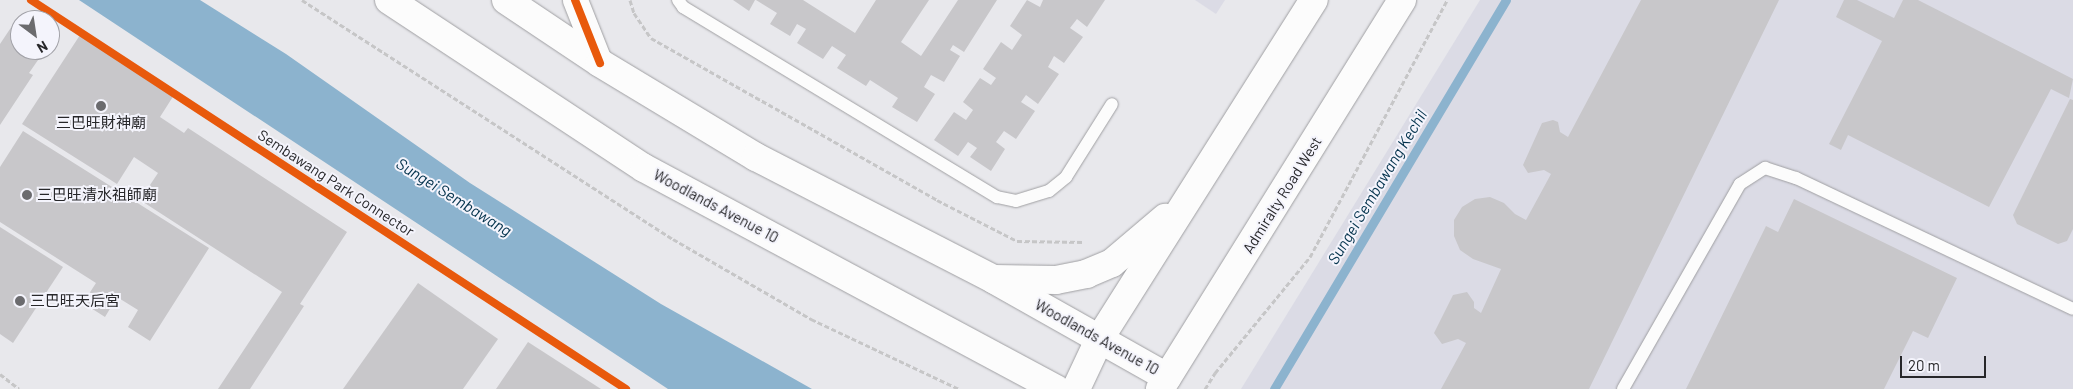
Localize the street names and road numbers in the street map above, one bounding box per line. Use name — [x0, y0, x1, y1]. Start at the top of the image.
street label: Sembawang Park Connector — [254, 126, 418, 240]
street label: Admiralty Road West — [1239, 133, 1325, 257]
street label: Woodlands Avenue 10 — [650, 165, 782, 247]
street label: Woodlands Avenue 10 — [1032, 295, 1162, 379]

